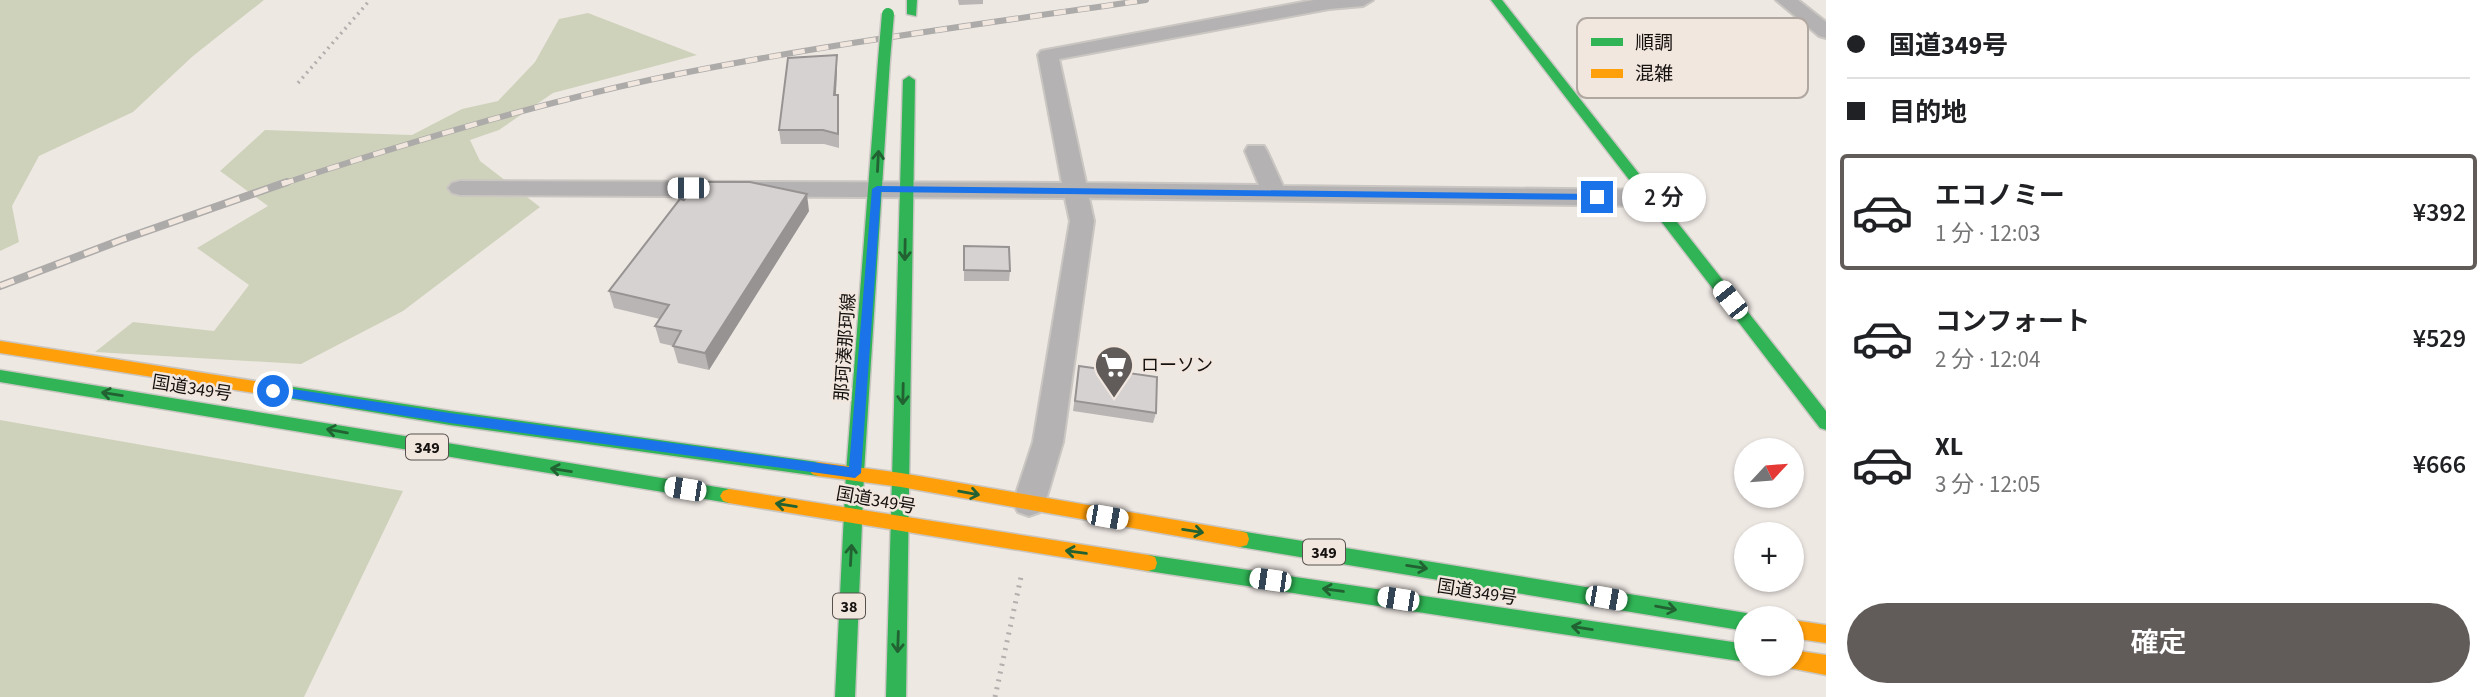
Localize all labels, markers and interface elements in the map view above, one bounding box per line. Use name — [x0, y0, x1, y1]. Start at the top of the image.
legend — [1577, 18, 1808, 98]
text: 国道349号 — [1889, 27, 2008, 64]
text: 順調 — [1635, 30, 1673, 57]
text: 混雑 — [1635, 61, 1673, 88]
text: 目的地 — [1889, 94, 1967, 131]
one-way arrow — [872, 149, 885, 172]
callout: 2 分 — [1622, 172, 1706, 222]
text: エコノミー — [1935, 177, 2065, 214]
car — [668, 178, 710, 199]
route end — [1581, 181, 1613, 213]
text: 2 分 — [1644, 181, 1684, 214]
icon: car — [1851, 181, 1914, 244]
text: ¥392 — [2413, 194, 2466, 231]
text: 1 分 · 12:03 — [1935, 217, 2040, 250]
one-way arrow — [898, 238, 911, 261]
car — [1709, 277, 1752, 323]
street label: 那珂湊那珂線 — [829, 292, 862, 402]
text: コンフォート — [1935, 303, 2090, 340]
icon: car — [1851, 307, 1914, 370]
text: ¥529 — [2413, 320, 2466, 357]
text: 2 分 · 12:04 — [1935, 343, 2040, 376]
supermarket icon: ローソン — [1093, 344, 1135, 399]
place label: ローソン — [1141, 353, 1213, 378]
street label: 国道349号 — [150, 370, 234, 407]
route start — [257, 375, 289, 407]
one-way arrow — [896, 382, 909, 405]
one-way arrow — [101, 387, 124, 400]
one-way arrow — [326, 424, 349, 437]
text: XL — [1935, 428, 1963, 465]
icon: car — [1851, 433, 1914, 496]
road number: 349 — [406, 434, 448, 460]
north arrow — [1734, 438, 1804, 508]
map controls — [1734, 438, 1804, 676]
text: ¥666 — [2413, 446, 2466, 483]
one-way arrow — [550, 463, 573, 476]
text: 3 分 · 12:05 — [1935, 468, 2040, 501]
car — [663, 475, 708, 503]
street label: 国道349号 — [834, 481, 918, 520]
one-way arrow — [957, 487, 979, 500]
one-way arrow — [775, 498, 798, 511]
car — [1085, 503, 1130, 531]
button: + — [1734, 522, 1804, 592]
one-way arrow — [1181, 525, 1204, 538]
road number: 349 — [1303, 540, 1345, 565]
one-way arrow — [845, 544, 858, 567]
one-way arrow — [1065, 545, 1088, 558]
one-way arrow — [1406, 561, 1428, 574]
car — [1248, 567, 1293, 593]
street label: 国道349号 — [1435, 574, 1519, 611]
one-way arrow — [1322, 583, 1345, 596]
car — [1584, 584, 1629, 612]
car — [1376, 585, 1421, 613]
road number: 38 — [833, 594, 865, 618]
one-way arrow — [1654, 602, 1677, 615]
button: 確定 — [1847, 603, 2470, 683]
button: − — [1734, 606, 1804, 676]
one-way arrow — [1571, 621, 1594, 634]
one-way arrow — [891, 630, 904, 653]

